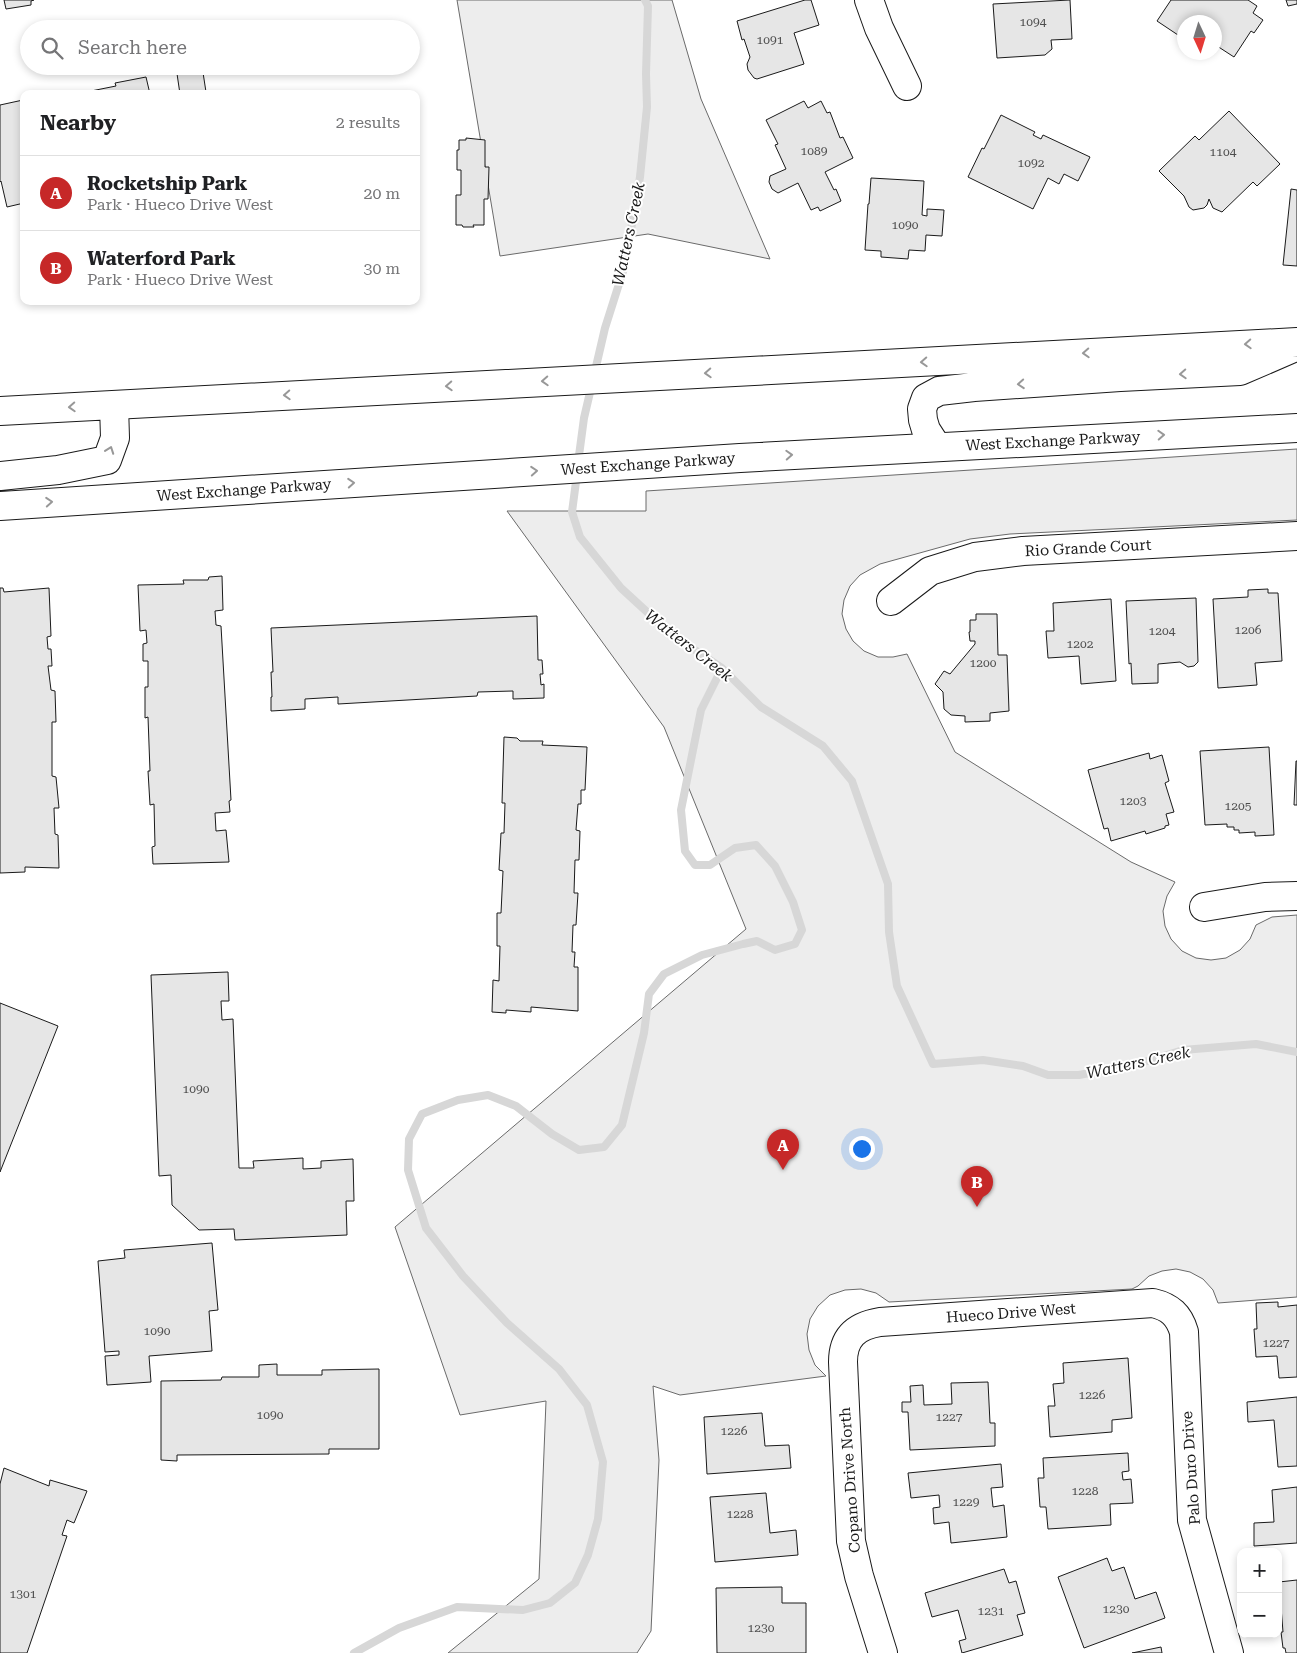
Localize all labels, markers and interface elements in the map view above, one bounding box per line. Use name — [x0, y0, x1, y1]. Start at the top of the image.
house number: 1094 — [1020, 15, 1047, 29]
north arrow — [1177, 15, 1222, 60]
search box — [20, 20, 420, 75]
house number: 1091 — [757, 33, 784, 47]
icon: search — [38, 34, 66, 62]
text: Search here — [78, 36, 187, 59]
text: Nearby — [40, 111, 116, 135]
text: 2 results — [336, 113, 400, 132]
house number: 1089 — [801, 144, 828, 158]
house number: 1104 — [1210, 145, 1237, 159]
house number: 1092 — [1018, 156, 1045, 170]
text: Rocketship Park — [87, 172, 247, 195]
water label: Watters Creek — [608, 180, 649, 288]
text: A — [50, 184, 62, 203]
text: 20 m — [363, 184, 400, 203]
text: Park · Hueco Drive West — [87, 195, 273, 214]
house number: 1090 — [892, 218, 919, 232]
text: Waterford Park — [87, 247, 236, 270]
text: B — [50, 259, 62, 278]
text: 30 m — [363, 259, 400, 278]
text: Park · Hueco Drive West — [87, 270, 273, 289]
one-way arrow — [1244, 339, 1252, 350]
one-way arrow — [1082, 348, 1090, 359]
one-way arrow — [920, 356, 928, 367]
one-way arrow — [703, 368, 711, 379]
one-way arrow — [1179, 368, 1187, 379]
one-way arrow — [541, 376, 549, 387]
one-way arrow — [1017, 378, 1025, 389]
one-way arrow — [445, 381, 453, 392]
one-way arrow — [282, 390, 290, 401]
one-way arrow — [68, 402, 76, 413]
street label: West Exchange Parkway — [965, 427, 1141, 455]
one-way arrow — [1157, 430, 1165, 441]
one-way arrow — [104, 446, 115, 455]
street label: West Exchange Parkway — [560, 449, 736, 479]
one-way arrow — [785, 450, 793, 461]
one-way arrow — [530, 466, 538, 477]
street label: West Exchange Parkway — [156, 475, 332, 505]
one-way arrow — [347, 478, 355, 489]
one-way arrow — [45, 497, 53, 508]
street label: Rio Grande Court — [1024, 536, 1152, 560]
water label: Watters Creek — [641, 605, 737, 686]
house number: 1206 — [1235, 623, 1262, 637]
house number: 1204 — [1149, 624, 1176, 638]
house number: 1202 — [1067, 637, 1094, 651]
house number: 1200 — [970, 656, 997, 670]
house number: 1203 — [1120, 794, 1147, 808]
house number: 1205 — [1225, 799, 1252, 813]
water label: Watters Creek — [1084, 1042, 1192, 1083]
house number: 1090 — [183, 1082, 210, 1096]
pin: A — [767, 1129, 799, 1170]
your location — [849, 1136, 875, 1162]
pin: B — [961, 1166, 993, 1207]
street label: Hueco Drive West — [946, 1299, 1077, 1327]
house number: 1090 — [144, 1324, 171, 1338]
house number: 1227 — [1263, 1336, 1290, 1350]
house number: 1226 — [1079, 1388, 1106, 1402]
street label: Copano Drive North — [836, 1406, 864, 1554]
house number: 1090 — [257, 1408, 284, 1422]
house number: 1227 — [936, 1410, 963, 1424]
street label: Palo Duro Drive — [1178, 1410, 1204, 1526]
house number: 1226 — [721, 1424, 748, 1438]
house number: 1228 — [1072, 1484, 1099, 1498]
house number: 1229 — [953, 1495, 980, 1509]
house number: 1228 — [727, 1507, 754, 1521]
map controls — [1237, 1548, 1282, 1638]
button: + — [1237, 1548, 1282, 1593]
house number: 1301 — [10, 1587, 37, 1601]
button: − — [1237, 1593, 1282, 1638]
house number: 1230 — [1103, 1602, 1130, 1616]
house number: 1231 — [978, 1604, 1005, 1618]
house number: 1230 — [748, 1621, 775, 1635]

